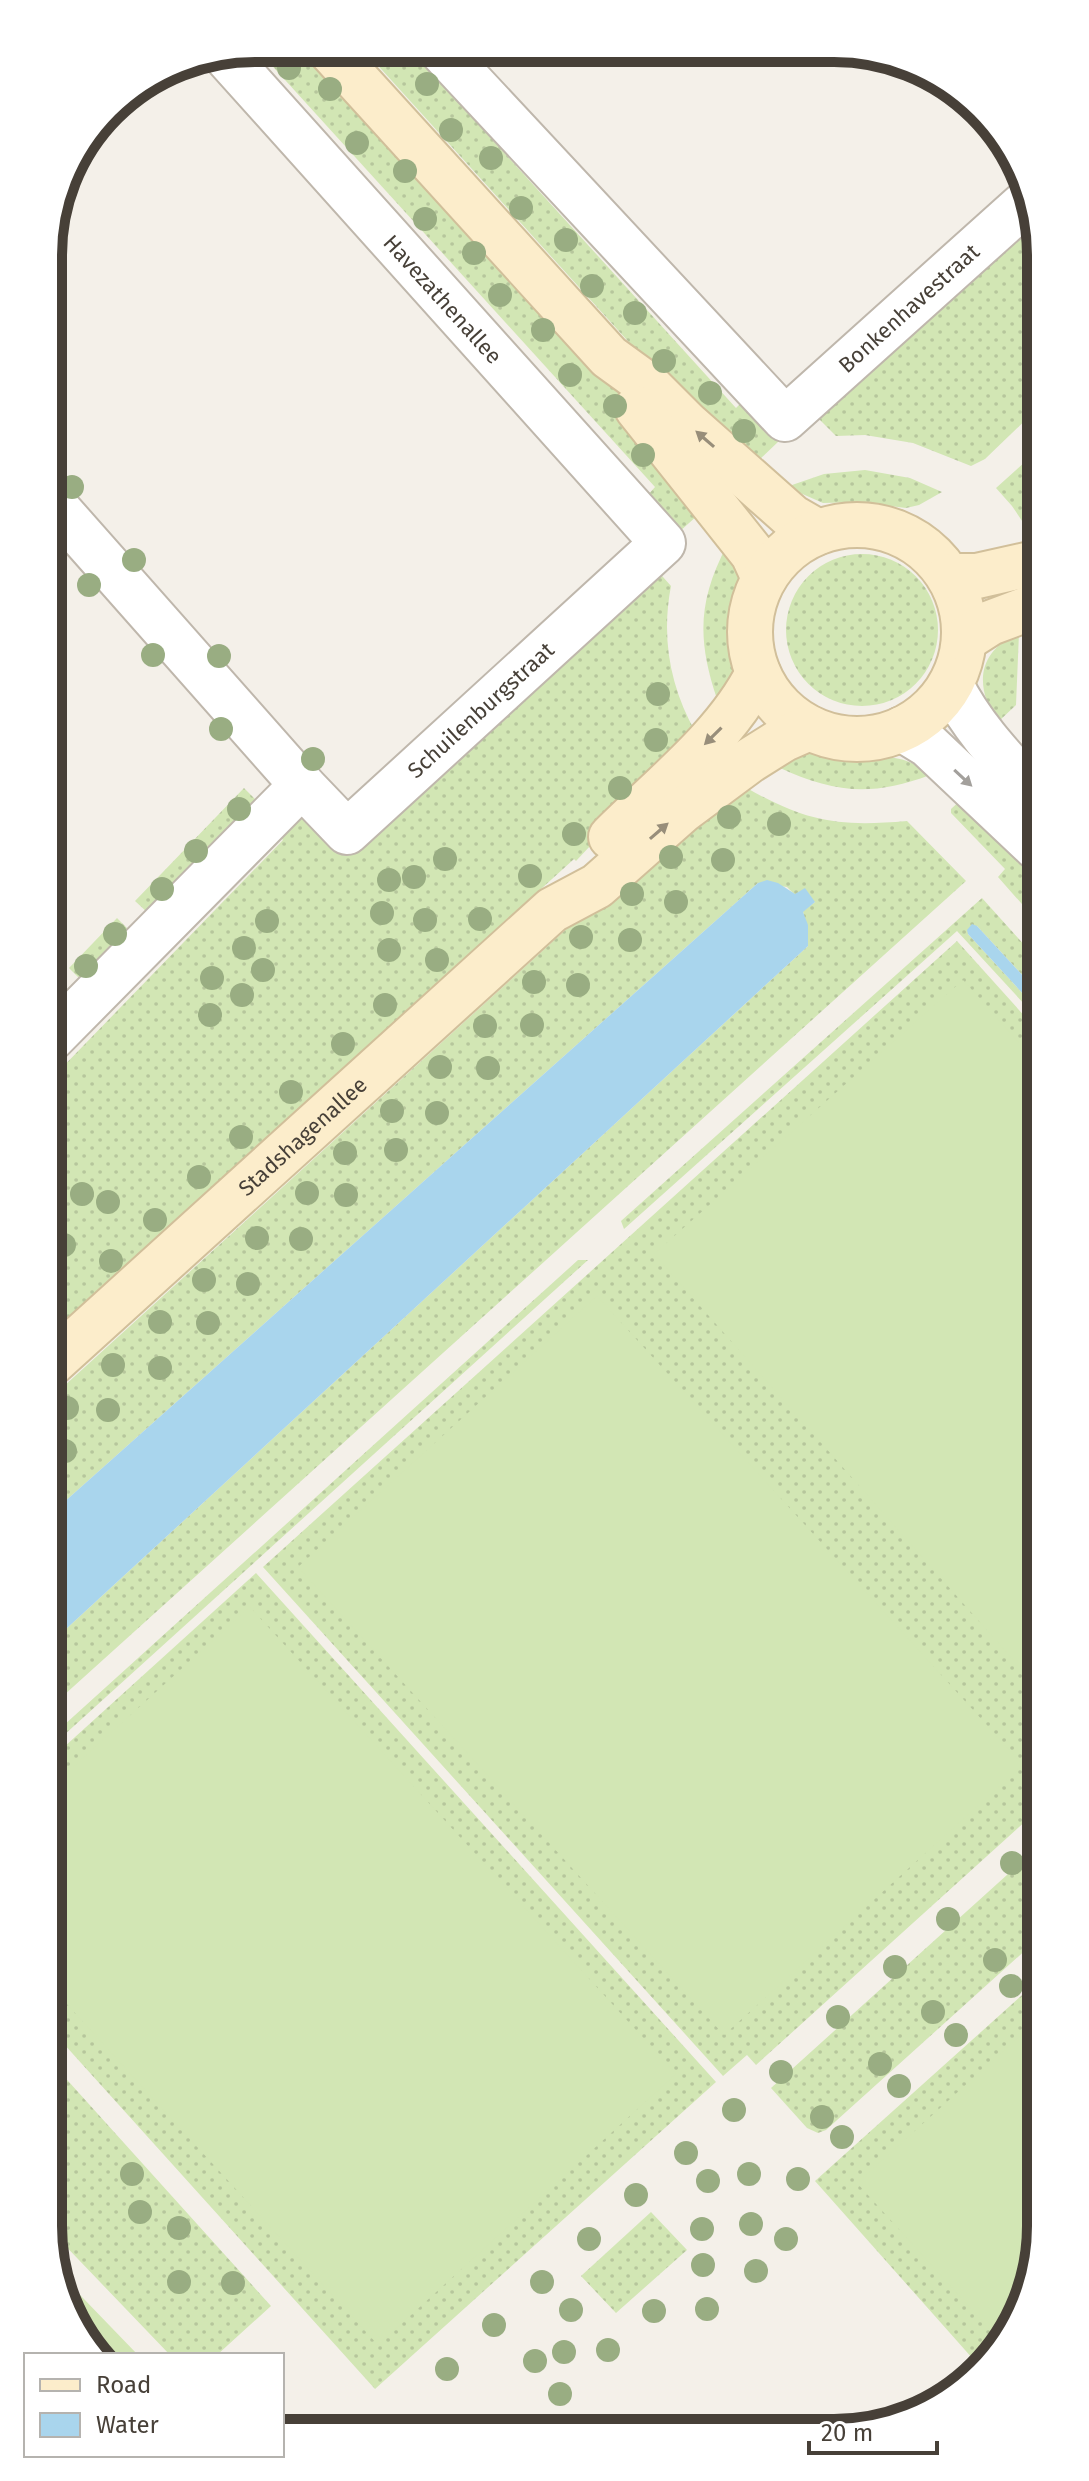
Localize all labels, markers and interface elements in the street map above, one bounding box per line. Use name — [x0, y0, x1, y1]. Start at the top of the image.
street label: Havezathenallee — [378, 229, 508, 370]
street label: Bonkenhavestraat — [833, 238, 985, 379]
one-way arrow — [695, 431, 715, 449]
street label: Schuilenburgstraat — [402, 636, 560, 784]
one-way arrow — [704, 726, 723, 745]
one-way arrow — [953, 768, 972, 786]
one-way arrow — [649, 823, 669, 840]
street label: Stadshagenallee — [233, 1071, 373, 1202]
legend — [24, 2353, 284, 2457]
text: Road — [96, 2371, 151, 2399]
scale bar — [809, 2405, 937, 2455]
text: Water — [96, 2411, 160, 2439]
text: 20 m — [821, 2419, 873, 2447]

